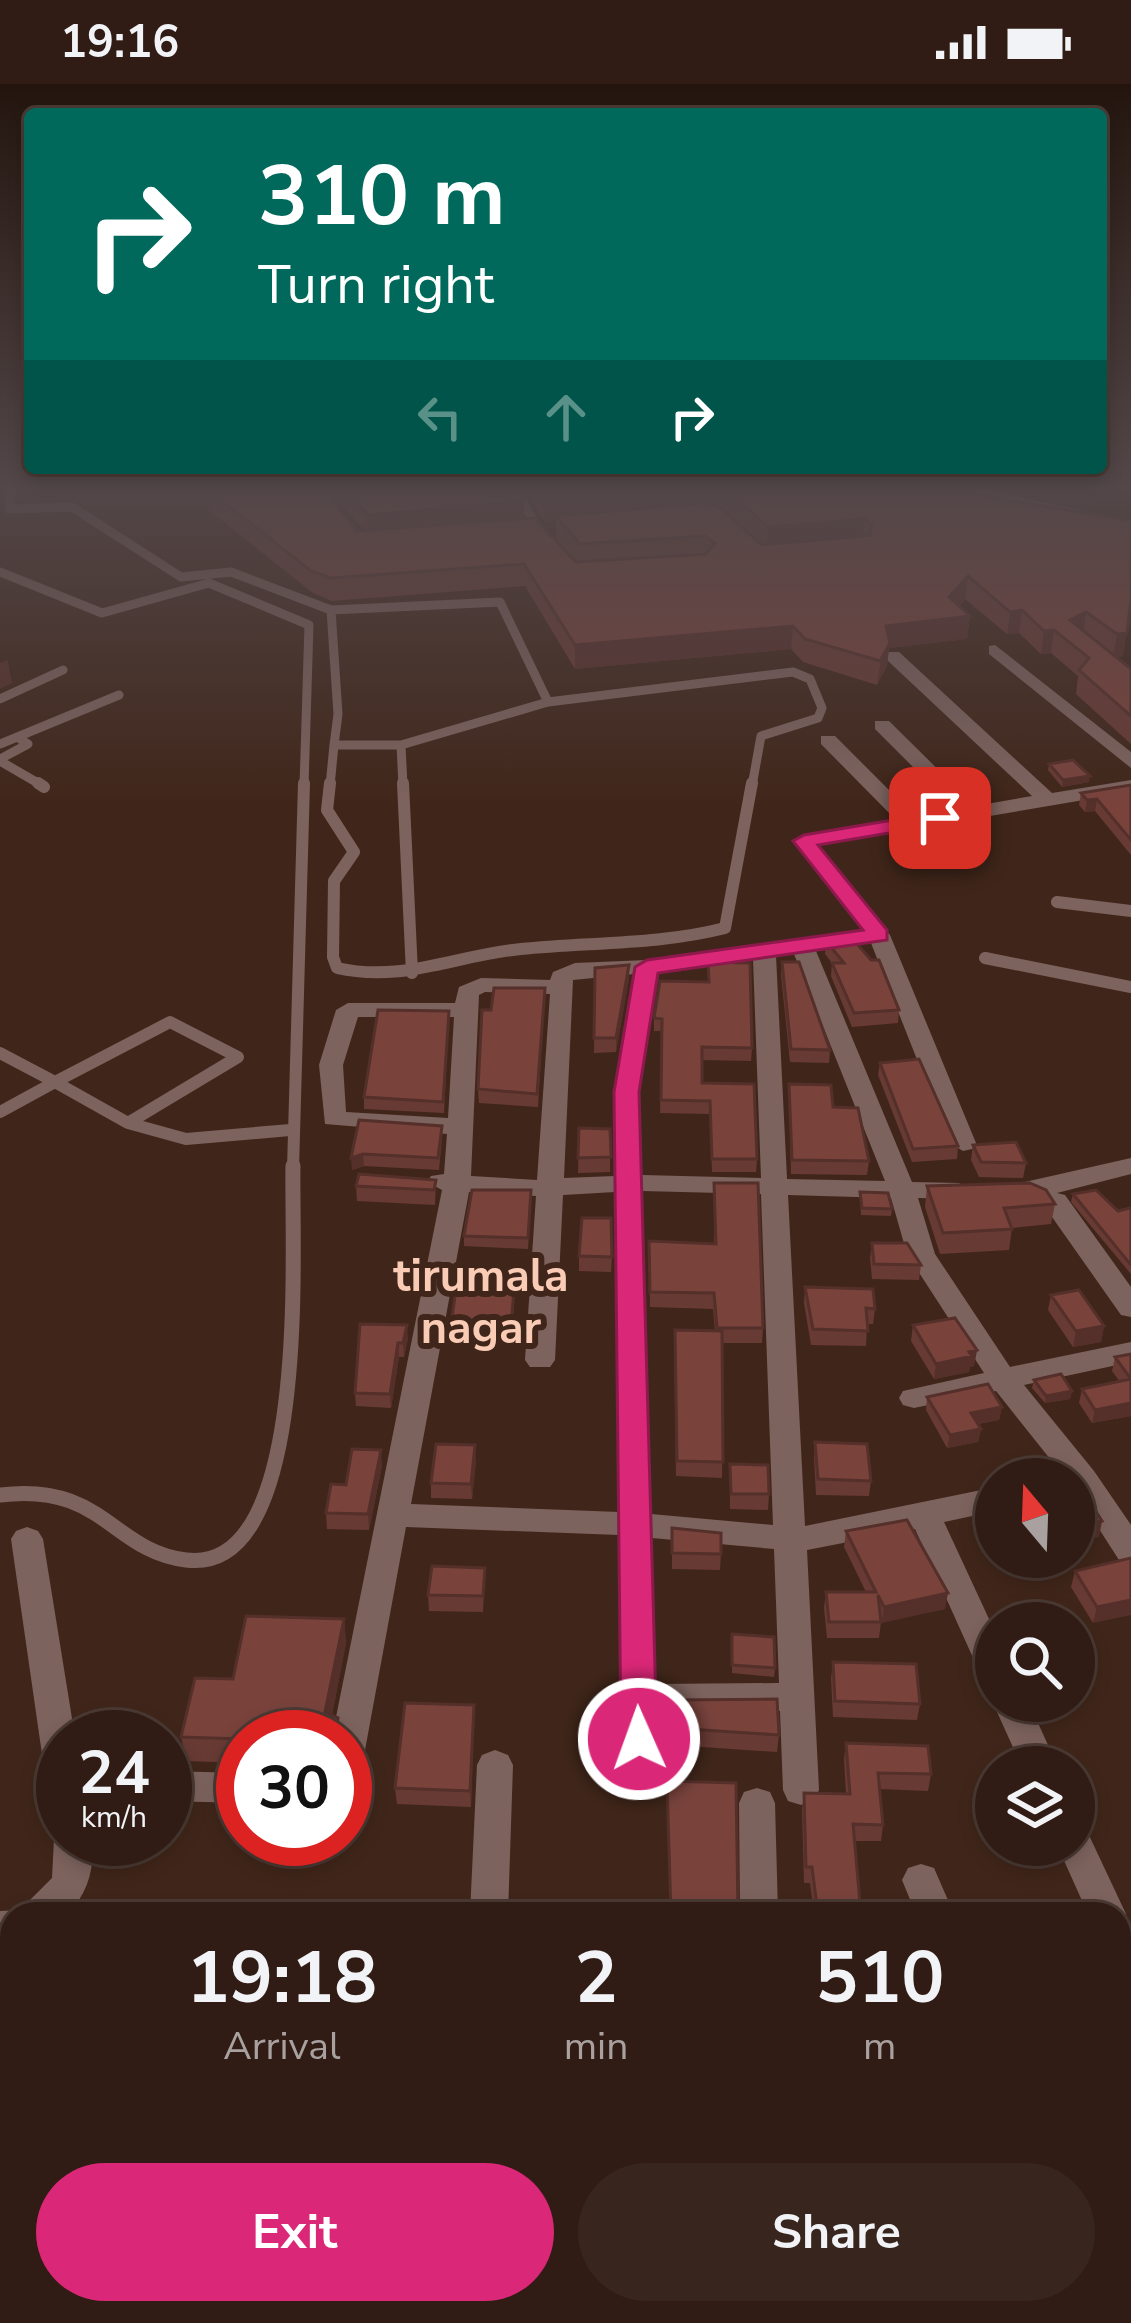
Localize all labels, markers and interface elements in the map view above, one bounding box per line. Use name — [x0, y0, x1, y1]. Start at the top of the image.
text: 19:16 — [60, 12, 179, 73]
text: 310 m — [258, 139, 506, 254]
icon: right — [60, 156, 216, 312]
text: Turn right — [258, 248, 494, 322]
icon: left — [407, 384, 473, 450]
icon: ahead — [533, 384, 599, 450]
icon: right — [659, 384, 725, 450]
pin — [889, 767, 991, 869]
icon: arrive — [907, 785, 973, 851]
district label: tirumala nagar — [393, 1246, 569, 1359]
north arrow — [975, 1458, 1095, 1578]
map controls — [975, 1458, 1095, 1866]
button: search — [975, 1602, 1095, 1722]
position arrow — [576, 1676, 702, 1802]
speed limit sign: 30 — [216, 1710, 372, 1866]
text: 24 — [78, 1732, 150, 1814]
button: layers — [975, 1746, 1095, 1866]
text: km/h — [81, 1797, 147, 1838]
text: 19:18 — [187, 1929, 377, 2027]
text: 2 — [574, 1929, 618, 2027]
text: 510 — [815, 1929, 944, 2027]
text: Arrival — [223, 2020, 341, 2073]
text: min — [564, 2020, 628, 2073]
text: m — [863, 2020, 896, 2073]
button: Exit — [36, 2163, 554, 2301]
button: Share — [578, 2163, 1095, 2301]

